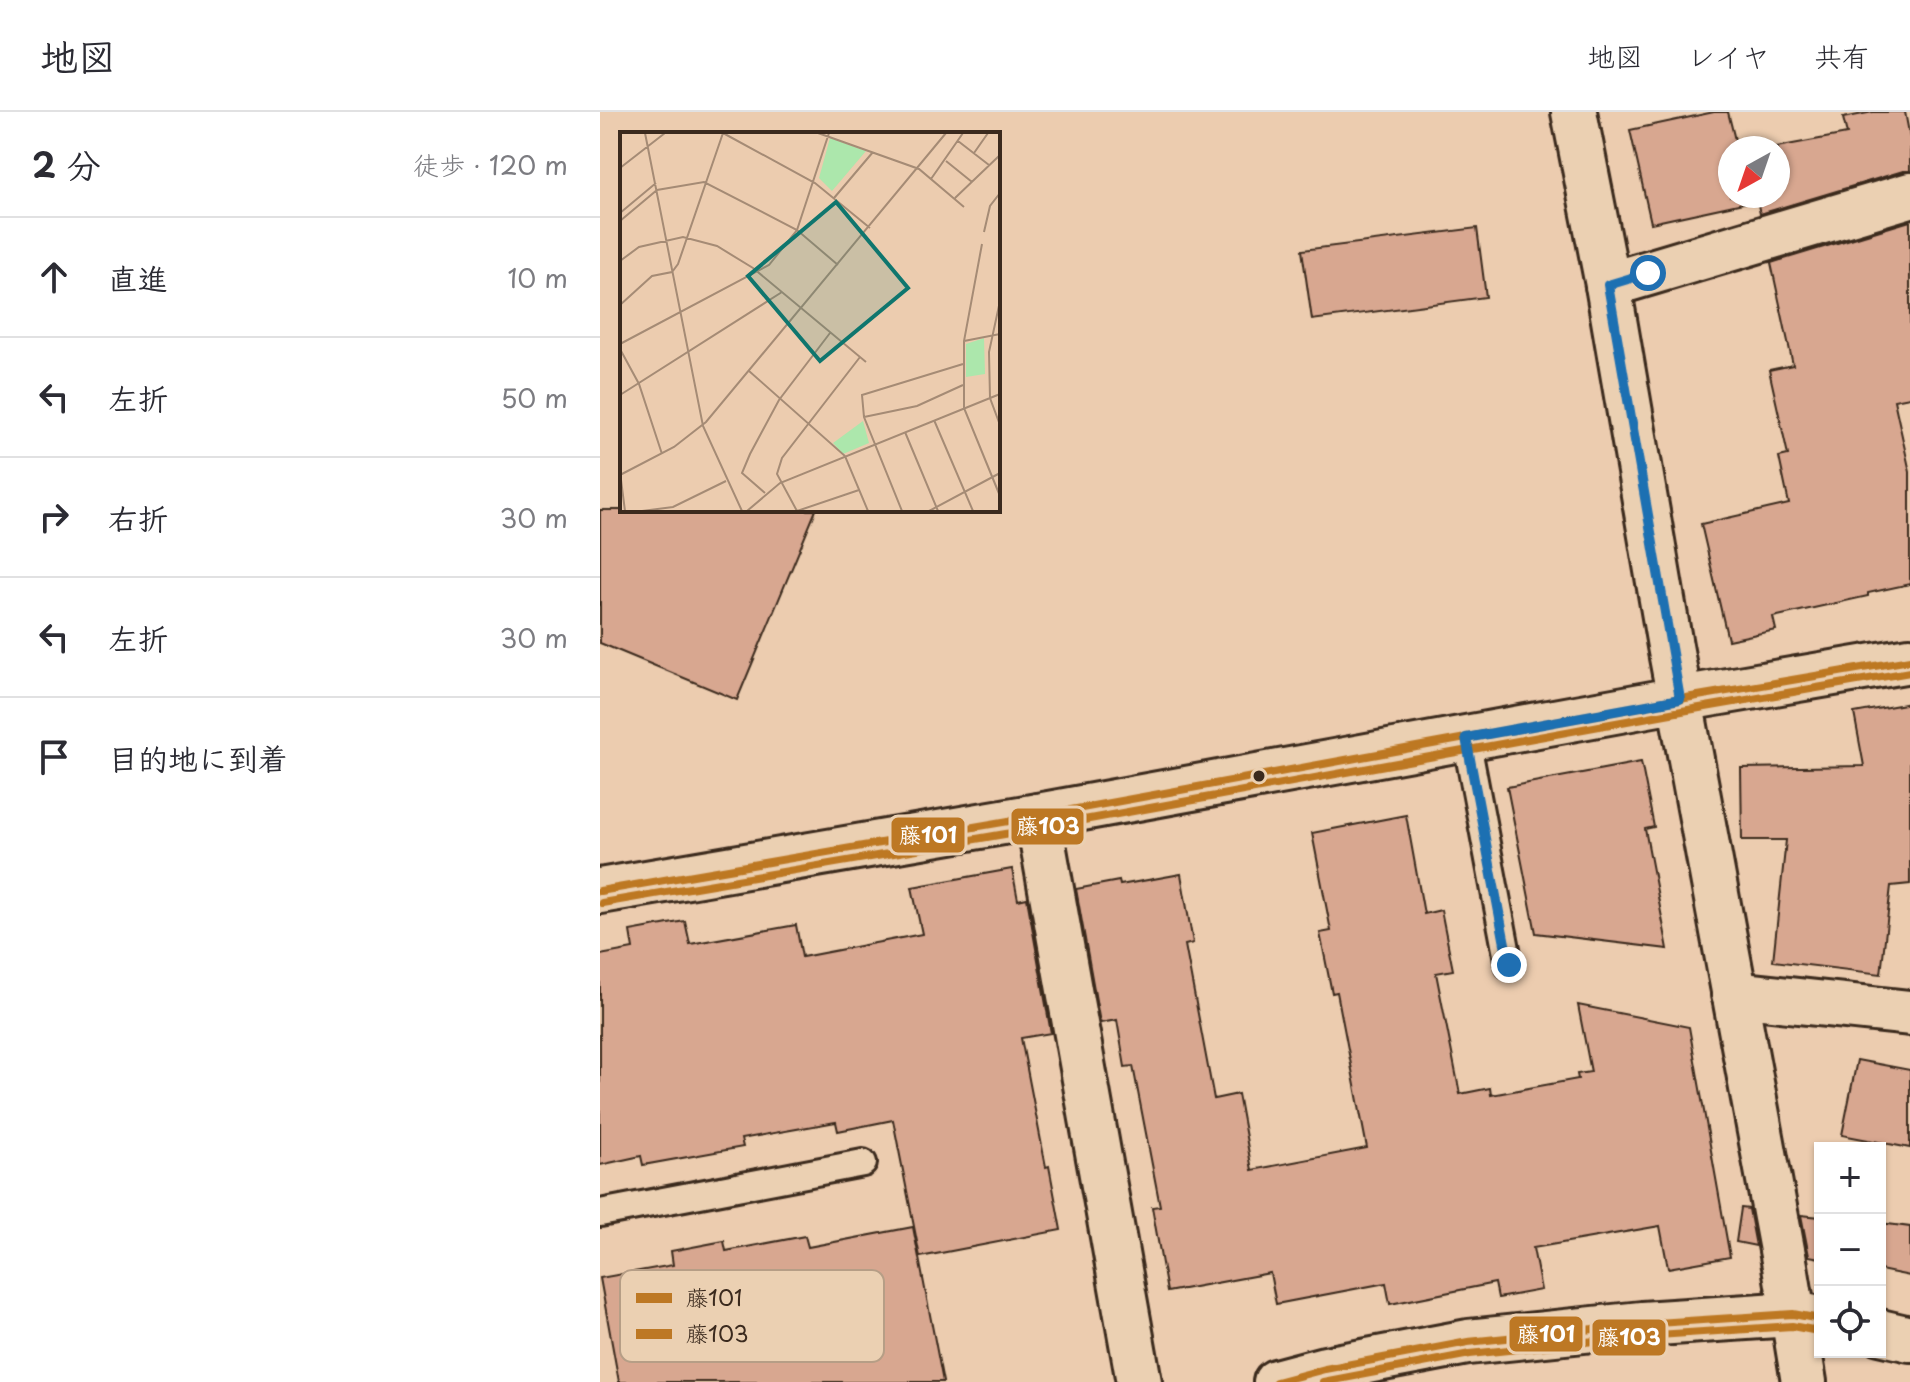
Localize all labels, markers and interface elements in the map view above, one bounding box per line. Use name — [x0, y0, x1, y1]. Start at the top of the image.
text: 地図 — [40, 27, 116, 84]
text: 地図 — [1587, 34, 1643, 77]
text: レイヤ — [1687, 34, 1770, 77]
text: 共有 — [1814, 34, 1870, 77]
inset map — [620, 132, 1000, 512]
north arrow — [1718, 136, 1790, 208]
text: 2 分 — [32, 138, 101, 190]
text: 徒歩 · 120 m — [413, 145, 568, 184]
icon: ahead — [32, 255, 76, 299]
text: 直進 — [108, 255, 168, 300]
route start — [1630, 255, 1666, 291]
text: 10 m — [507, 258, 568, 297]
icon: left — [32, 375, 76, 419]
text: 左折 — [108, 375, 168, 420]
text: 50 m — [501, 378, 568, 417]
icon: right — [32, 495, 76, 539]
text: 右折 — [108, 495, 168, 540]
text: 30 m — [500, 498, 568, 537]
icon: left — [32, 615, 76, 659]
text: 左折 — [108, 615, 168, 660]
text: 30 m — [500, 618, 568, 657]
icon: arrive — [32, 735, 76, 779]
text: 目的地に到着 — [108, 735, 288, 780]
unlabelled marker — [1251, 768, 1267, 784]
line badge: 藤103 — [1010, 807, 1085, 846]
text: 藤103 — [1016, 808, 1080, 841]
line badge: 藤101 — [890, 816, 966, 854]
text: 藤101 — [899, 817, 957, 850]
route end — [1491, 947, 1527, 983]
map controls — [1814, 1142, 1886, 1358]
button: + — [1814, 1142, 1886, 1214]
button: − — [1814, 1214, 1886, 1286]
legend — [620, 1270, 884, 1362]
text: 藤101 — [686, 1280, 742, 1313]
button: locate — [1814, 1286, 1886, 1358]
line badge: 藤101 — [1508, 1315, 1584, 1353]
text: 藤103 — [686, 1316, 748, 1349]
text: 藤101 — [1517, 1316, 1575, 1349]
line badge: 藤103 — [1591, 1318, 1667, 1357]
text: 藤103 — [1597, 1319, 1661, 1352]

